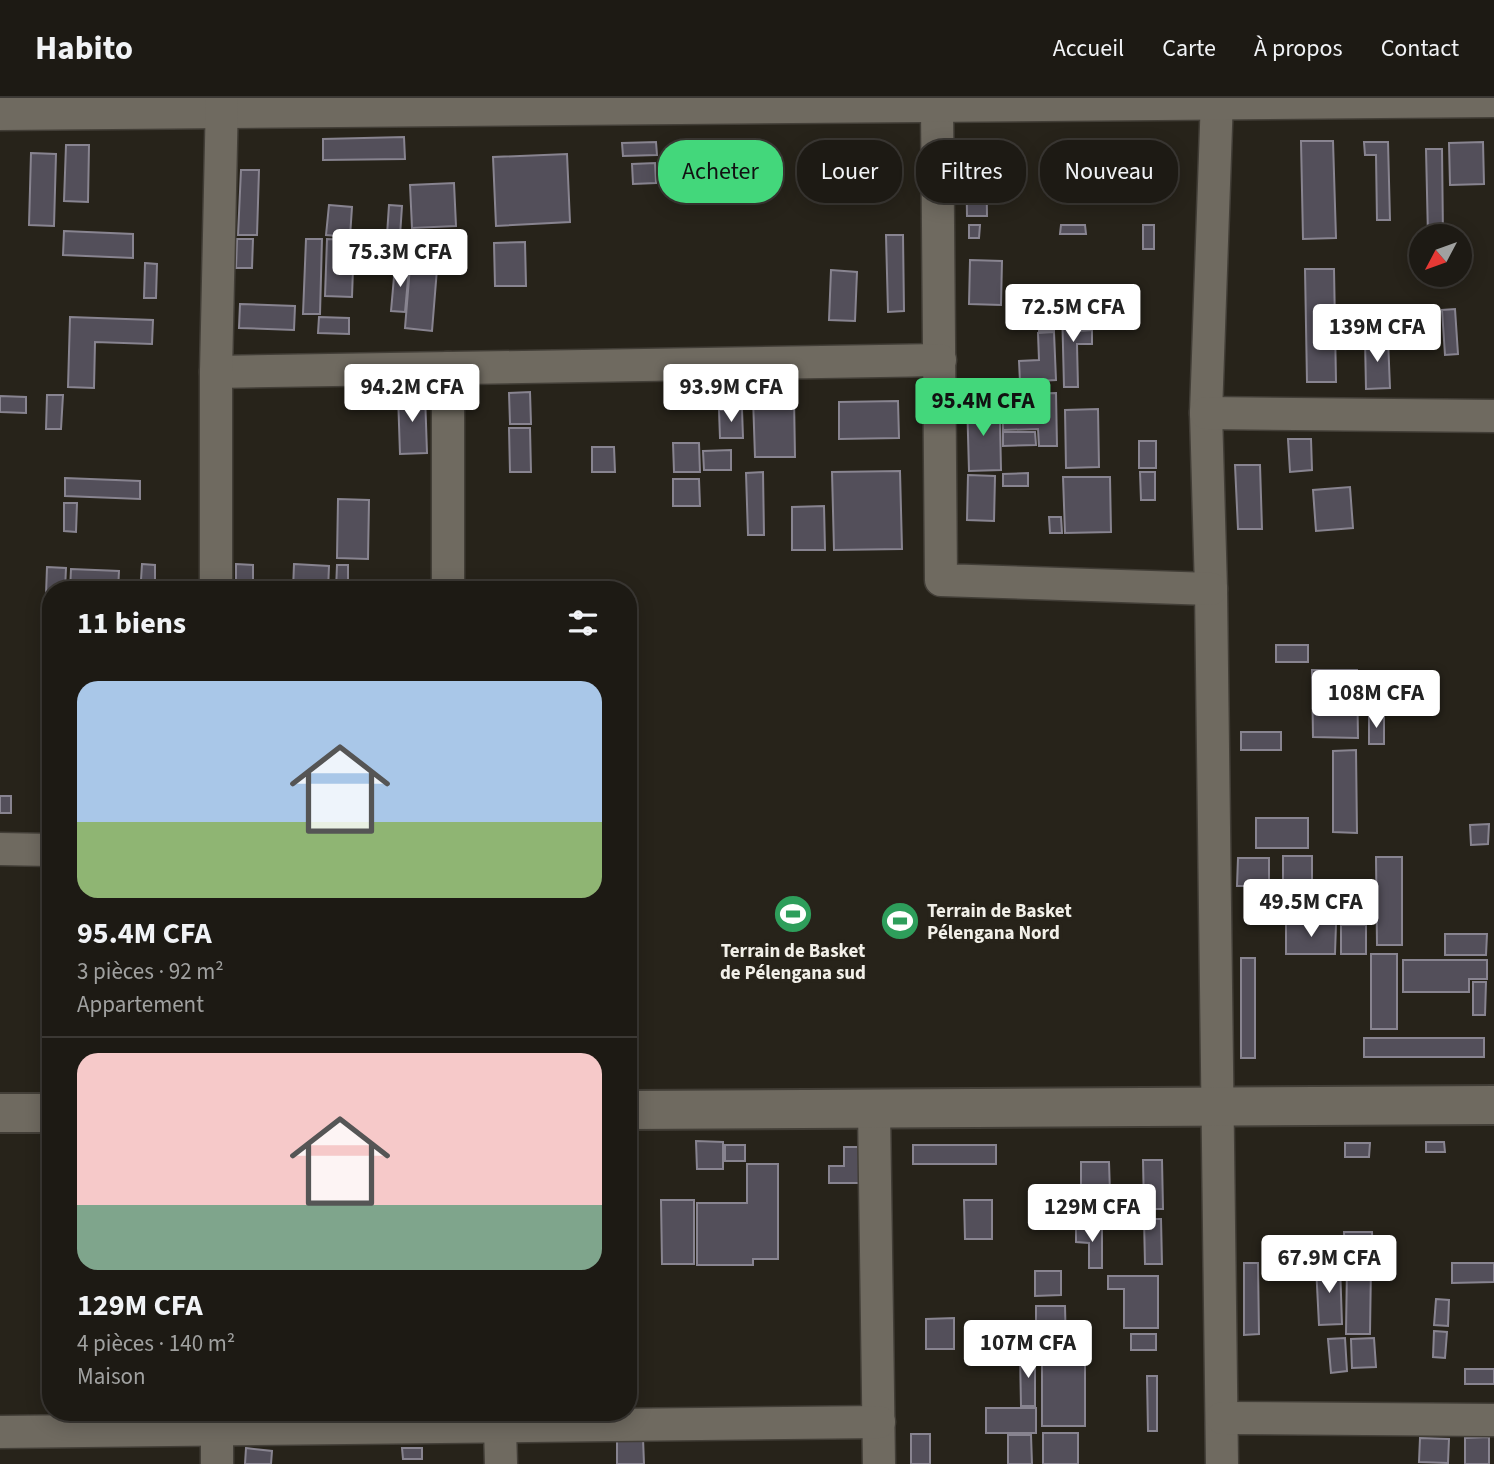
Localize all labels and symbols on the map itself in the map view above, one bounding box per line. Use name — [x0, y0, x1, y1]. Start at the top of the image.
north arrow — [1409, 224, 1472, 287]
pin: 75.3M CFA — [320, 230, 480, 289]
pin: 72.5M CFA — [993, 285, 1153, 344]
pin: 139M CFA — [1305, 304, 1449, 364]
pin: 94.2M CFA — [332, 364, 492, 424]
pin: 93.9M CFA — [651, 364, 811, 424]
pin: 95.4M CFA — [903, 378, 1063, 438]
pin: 108M CFA — [1304, 670, 1448, 730]
pin: 49.5M CFA — [1231, 880, 1391, 939]
sports icon: Terrain de Basket de Pélengana sud — [772, 893, 814, 935]
place label: Terrain de Basket Pélengana Nord — [927, 898, 1072, 947]
sports icon: Terrain de Basket Pélengana Nord — [879, 900, 921, 942]
place label: Terrain de Basket de Pélengana sud — [720, 938, 866, 987]
pin: 129M CFA — [1020, 1184, 1164, 1244]
pin: 67.9M CFA — [1249, 1236, 1409, 1295]
pin: 107M CFA — [956, 1320, 1100, 1380]

